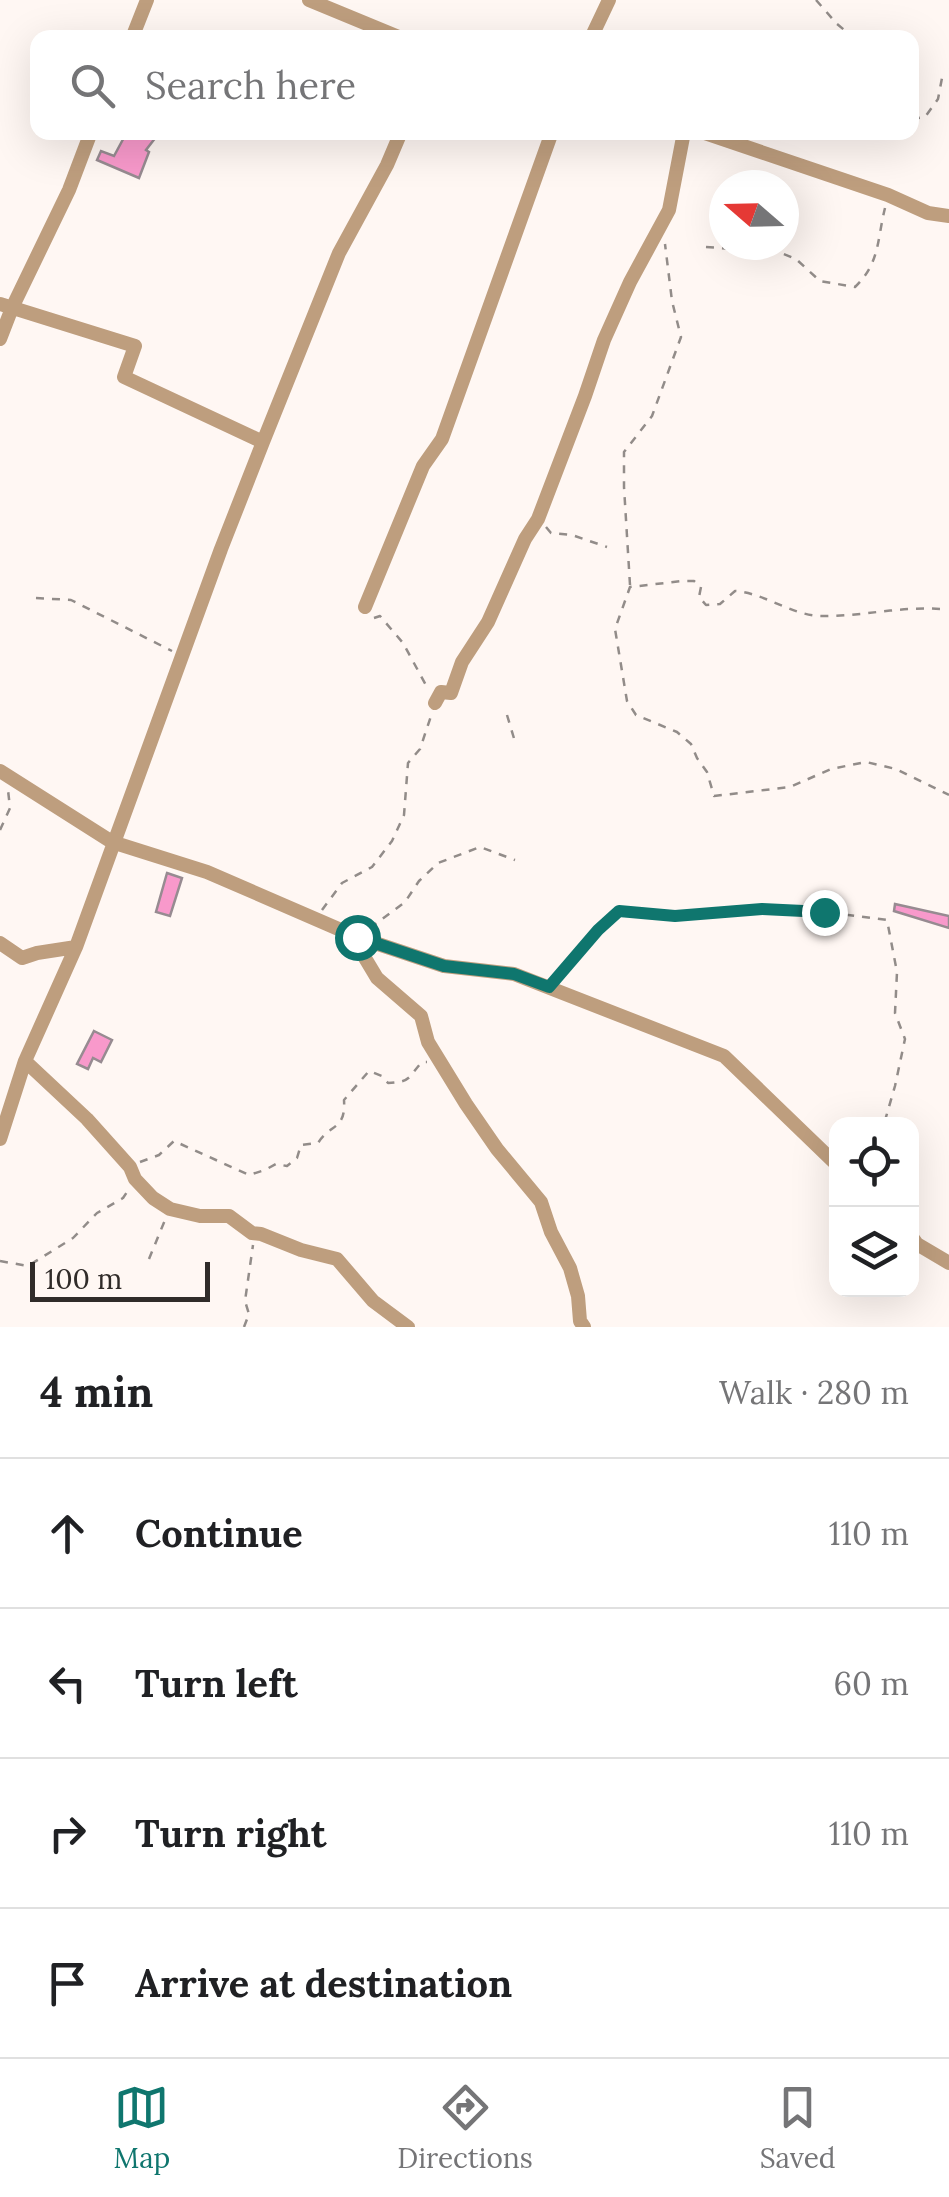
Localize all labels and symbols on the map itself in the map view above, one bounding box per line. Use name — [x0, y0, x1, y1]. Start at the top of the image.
north arrow — [709, 170, 799, 260]
route end — [802, 890, 848, 936]
route start — [335, 915, 381, 961]
scale bar — [30, 1257, 210, 1302]

